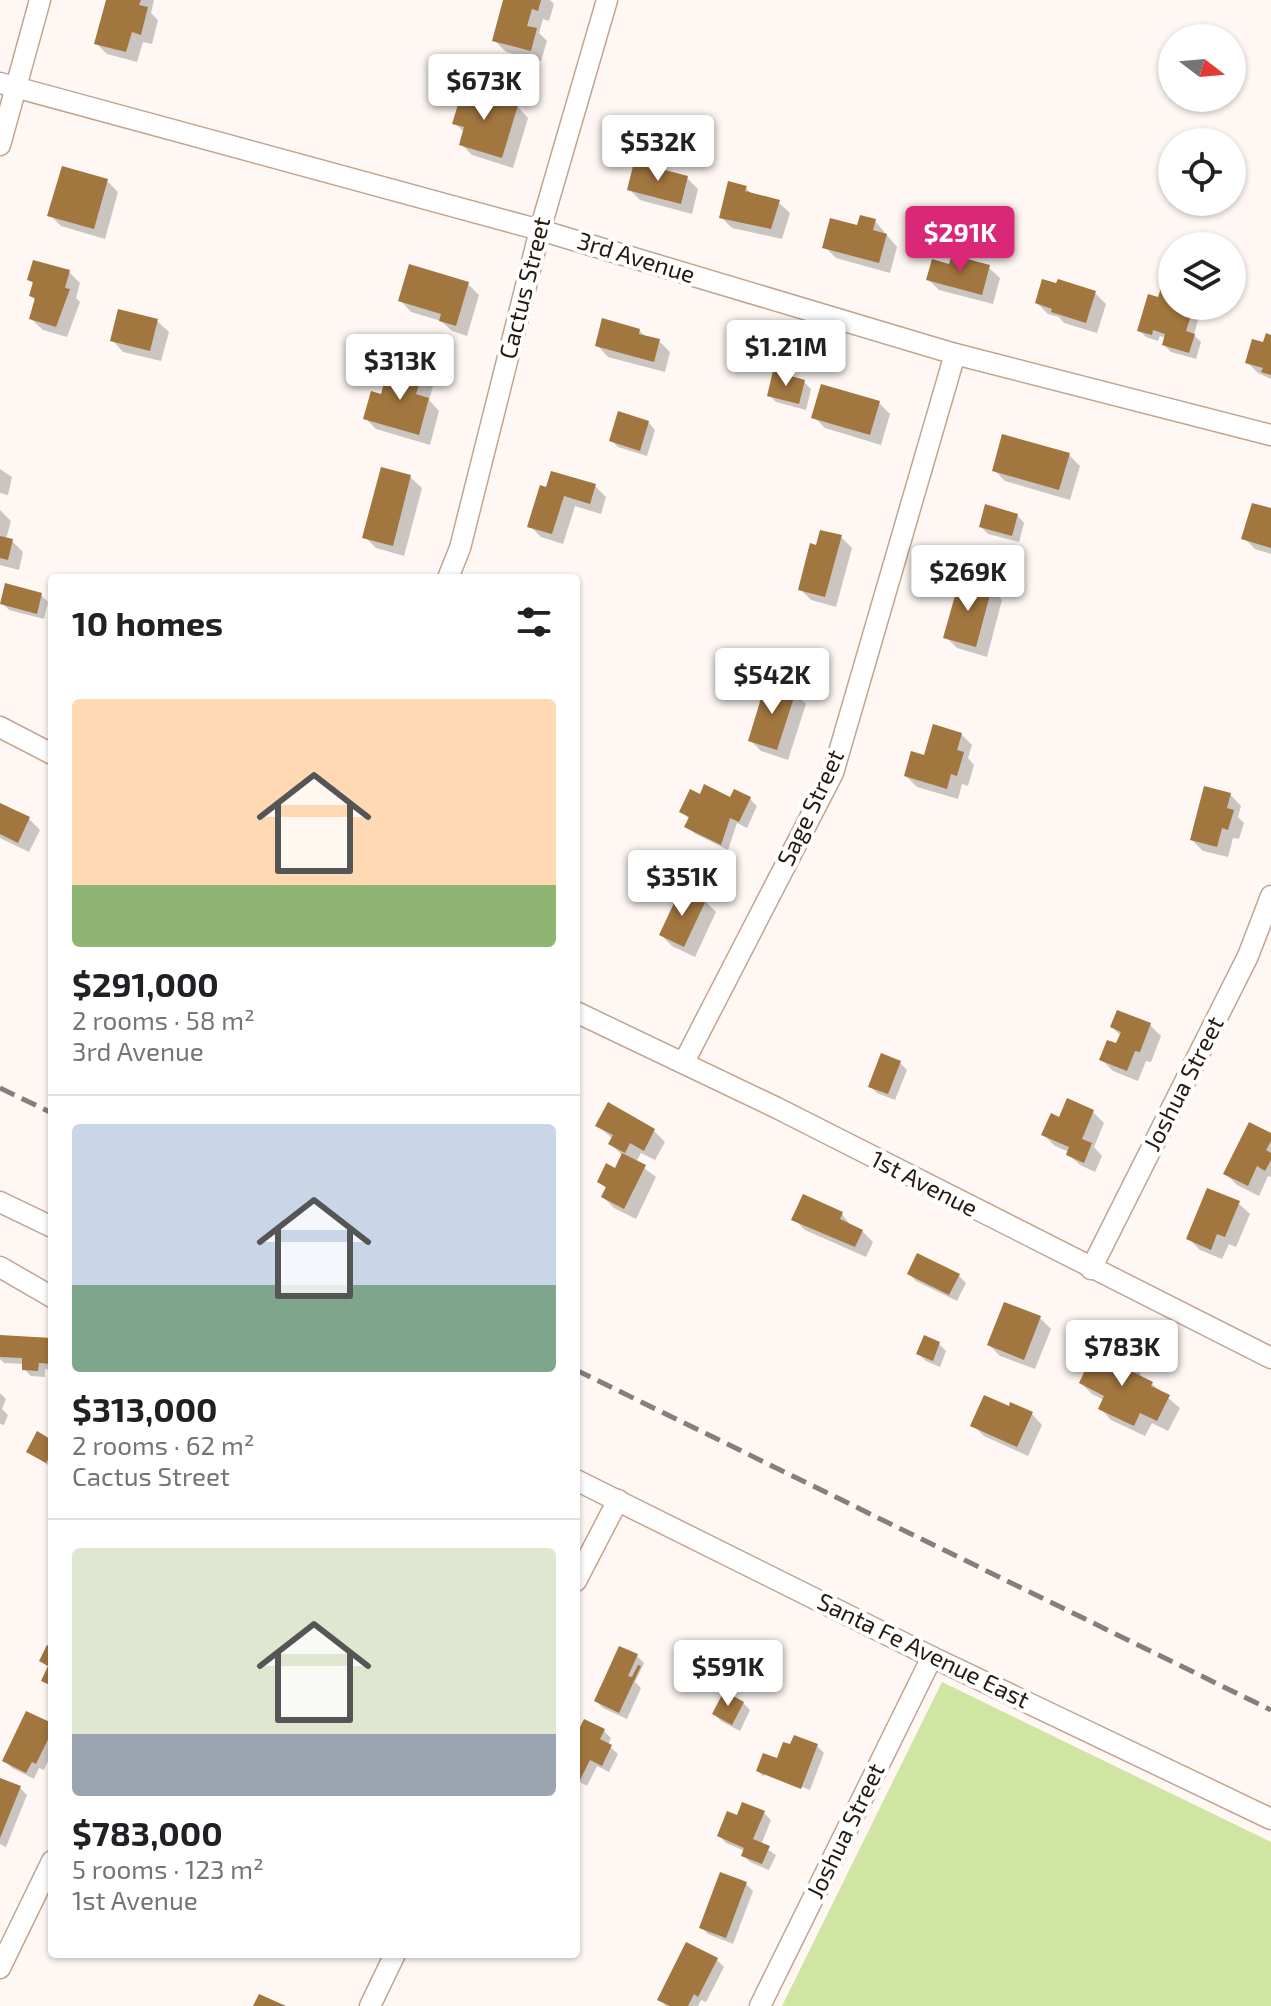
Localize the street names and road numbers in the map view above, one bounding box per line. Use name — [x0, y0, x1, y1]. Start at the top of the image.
street label: Cactus Street — [492, 213, 555, 362]
street label: 3rd Avenue — [574, 225, 699, 288]
street label: Sage Street — [770, 745, 849, 870]
street label: Joshua Street — [1136, 1011, 1229, 1155]
street label: 1st Avenue — [866, 1143, 983, 1222]
street label: Santa Fe Avenue East — [813, 1586, 1034, 1714]
street label: Joshua Street — [799, 1758, 890, 1903]

